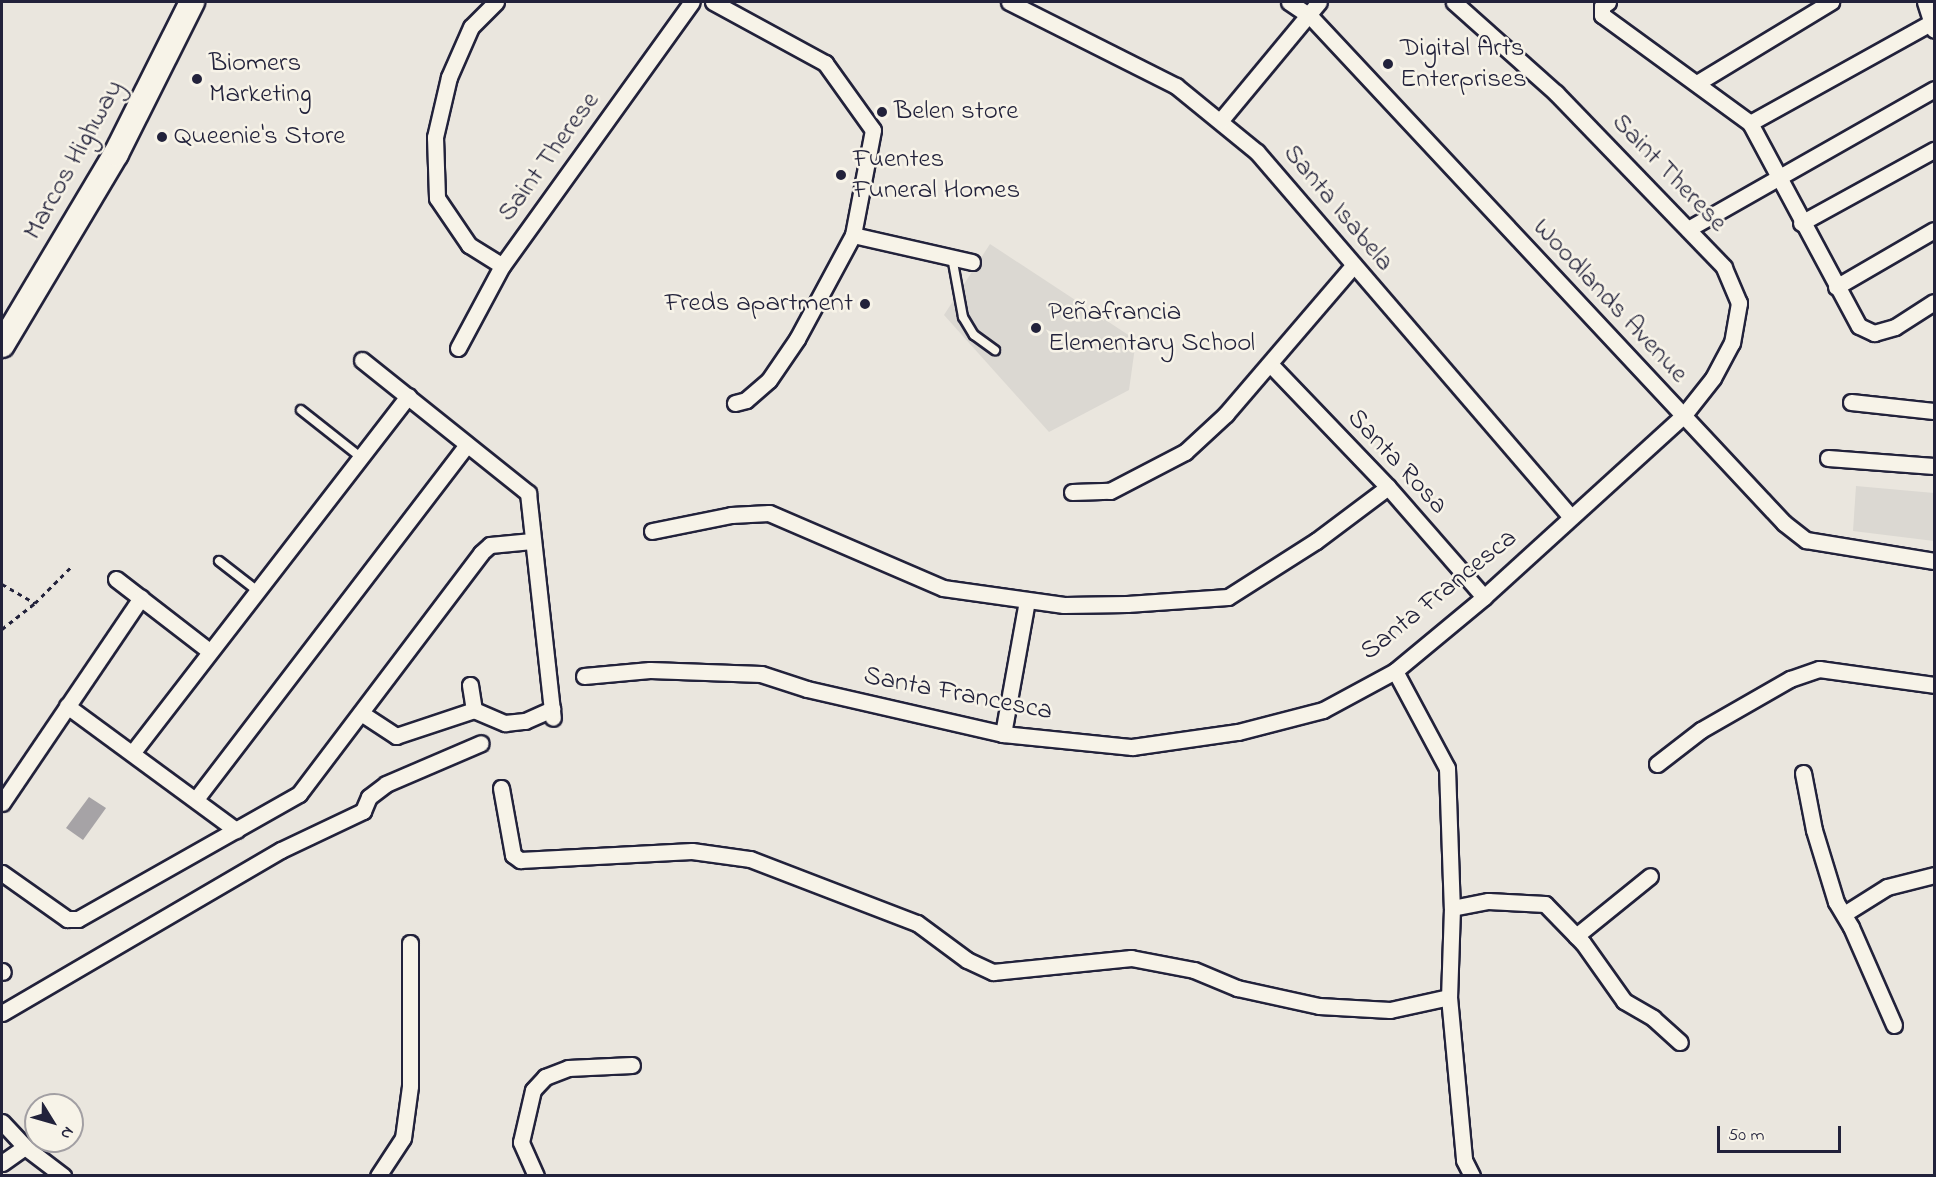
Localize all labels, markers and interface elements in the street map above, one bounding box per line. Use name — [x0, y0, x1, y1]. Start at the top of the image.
place label: Digital Arts Enterprises — [1400, 32, 1527, 95]
place label: Biomers Marketing — [209, 47, 312, 110]
marker: Digital Arts Enterprises — [1381, 57, 1395, 71]
marker: Biomers Marketing — [190, 72, 204, 86]
street label: Marcos Highway — [17, 74, 131, 246]
street label: Saint Therese — [491, 86, 607, 228]
place label: Belen store — [894, 96, 1018, 128]
marker: Belen store — [875, 105, 889, 119]
street label: Saint Therese — [1604, 107, 1734, 239]
place label: Queenie's Store — [174, 121, 345, 153]
marker: Queenie's Store — [155, 130, 169, 144]
street label: Santa Isabela — [1276, 138, 1400, 278]
place label: Fuentes Funeral Homes — [853, 143, 1020, 206]
marker: Fuentes Funeral Homes — [834, 168, 848, 182]
street label: Woodlands Avenue — [1526, 212, 1694, 390]
place label: Freds apartment — [665, 288, 853, 320]
place label: Peñafrancia Elementary School — [1048, 296, 1255, 359]
marker: Freds apartment — [858, 297, 872, 311]
marker: Peñafrancia Elementary School — [1029, 321, 1043, 335]
street label: Santa Rosa — [1340, 402, 1454, 522]
street label: Santa Francesca — [1354, 522, 1524, 668]
street label: Santa Francesca — [861, 660, 1055, 728]
north arrow — [24, 1093, 84, 1153]
scale bar — [1720, 1114, 1844, 1152]
text: N — [54, 1121, 80, 1144]
text: 50 m — [1728, 1123, 1765, 1149]

